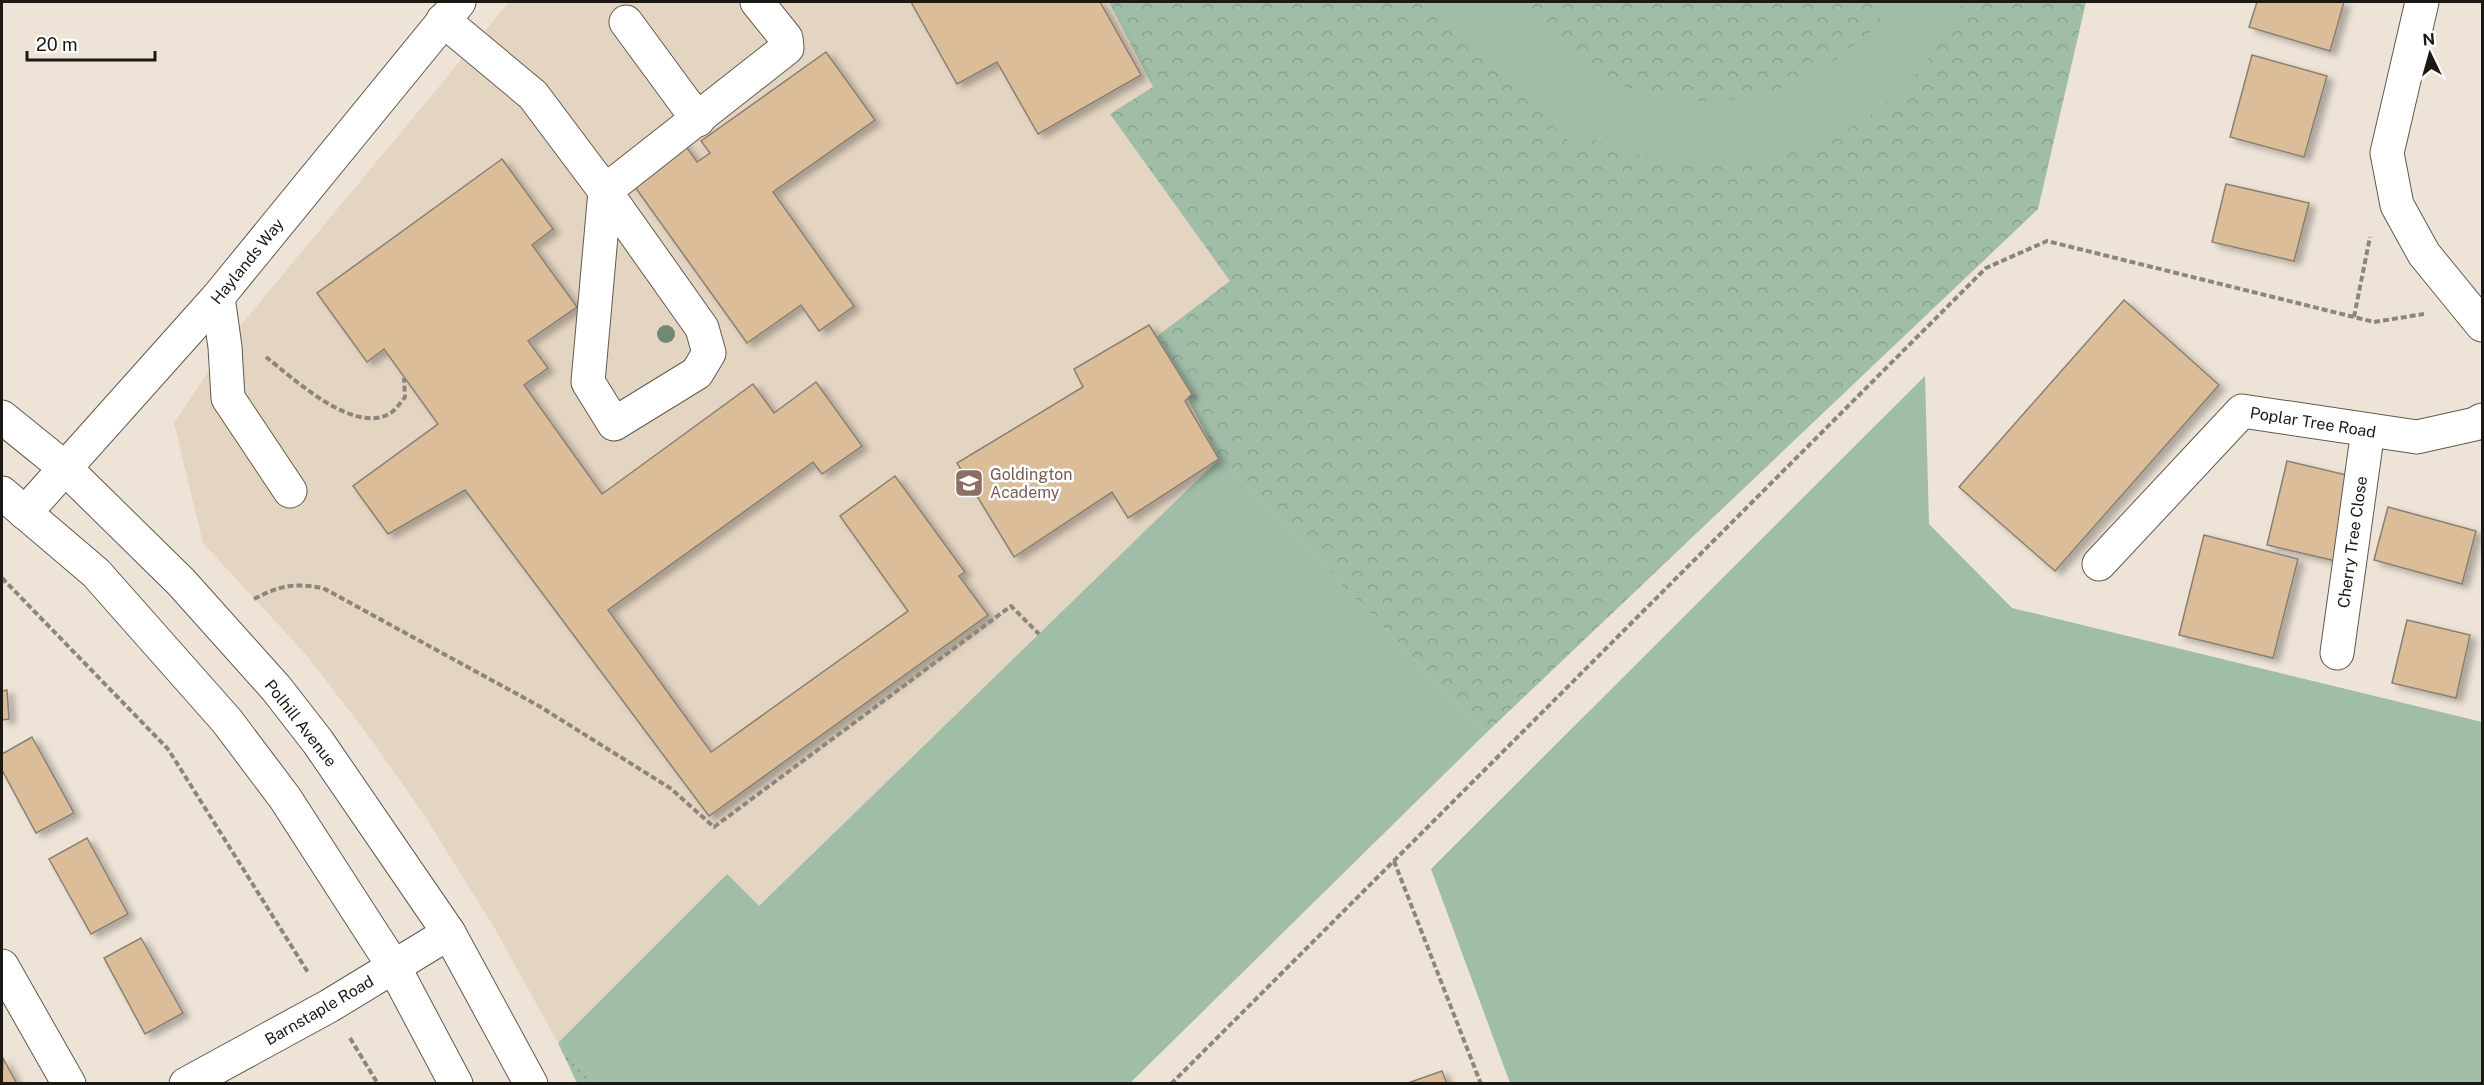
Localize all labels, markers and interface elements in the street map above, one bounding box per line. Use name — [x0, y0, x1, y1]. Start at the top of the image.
scale bar — [27, 24, 154, 62]
north arrow — [2400, 24, 2460, 84]
text: N — [2422, 30, 2436, 50]
text: 20 m — [36, 34, 78, 55]
street label: Haylands Way — [207, 214, 288, 308]
street label: Poplar Tree Road — [2249, 403, 2377, 442]
place label: Goldington Academy — [990, 465, 1072, 502]
school or university icon: Goldington Academy — [953, 467, 985, 499]
street label: Cherry Tree Close — [2334, 475, 2371, 609]
street label: Polhill Avenue — [261, 676, 341, 771]
street label: Barnstaple Road — [261, 972, 377, 1049]

